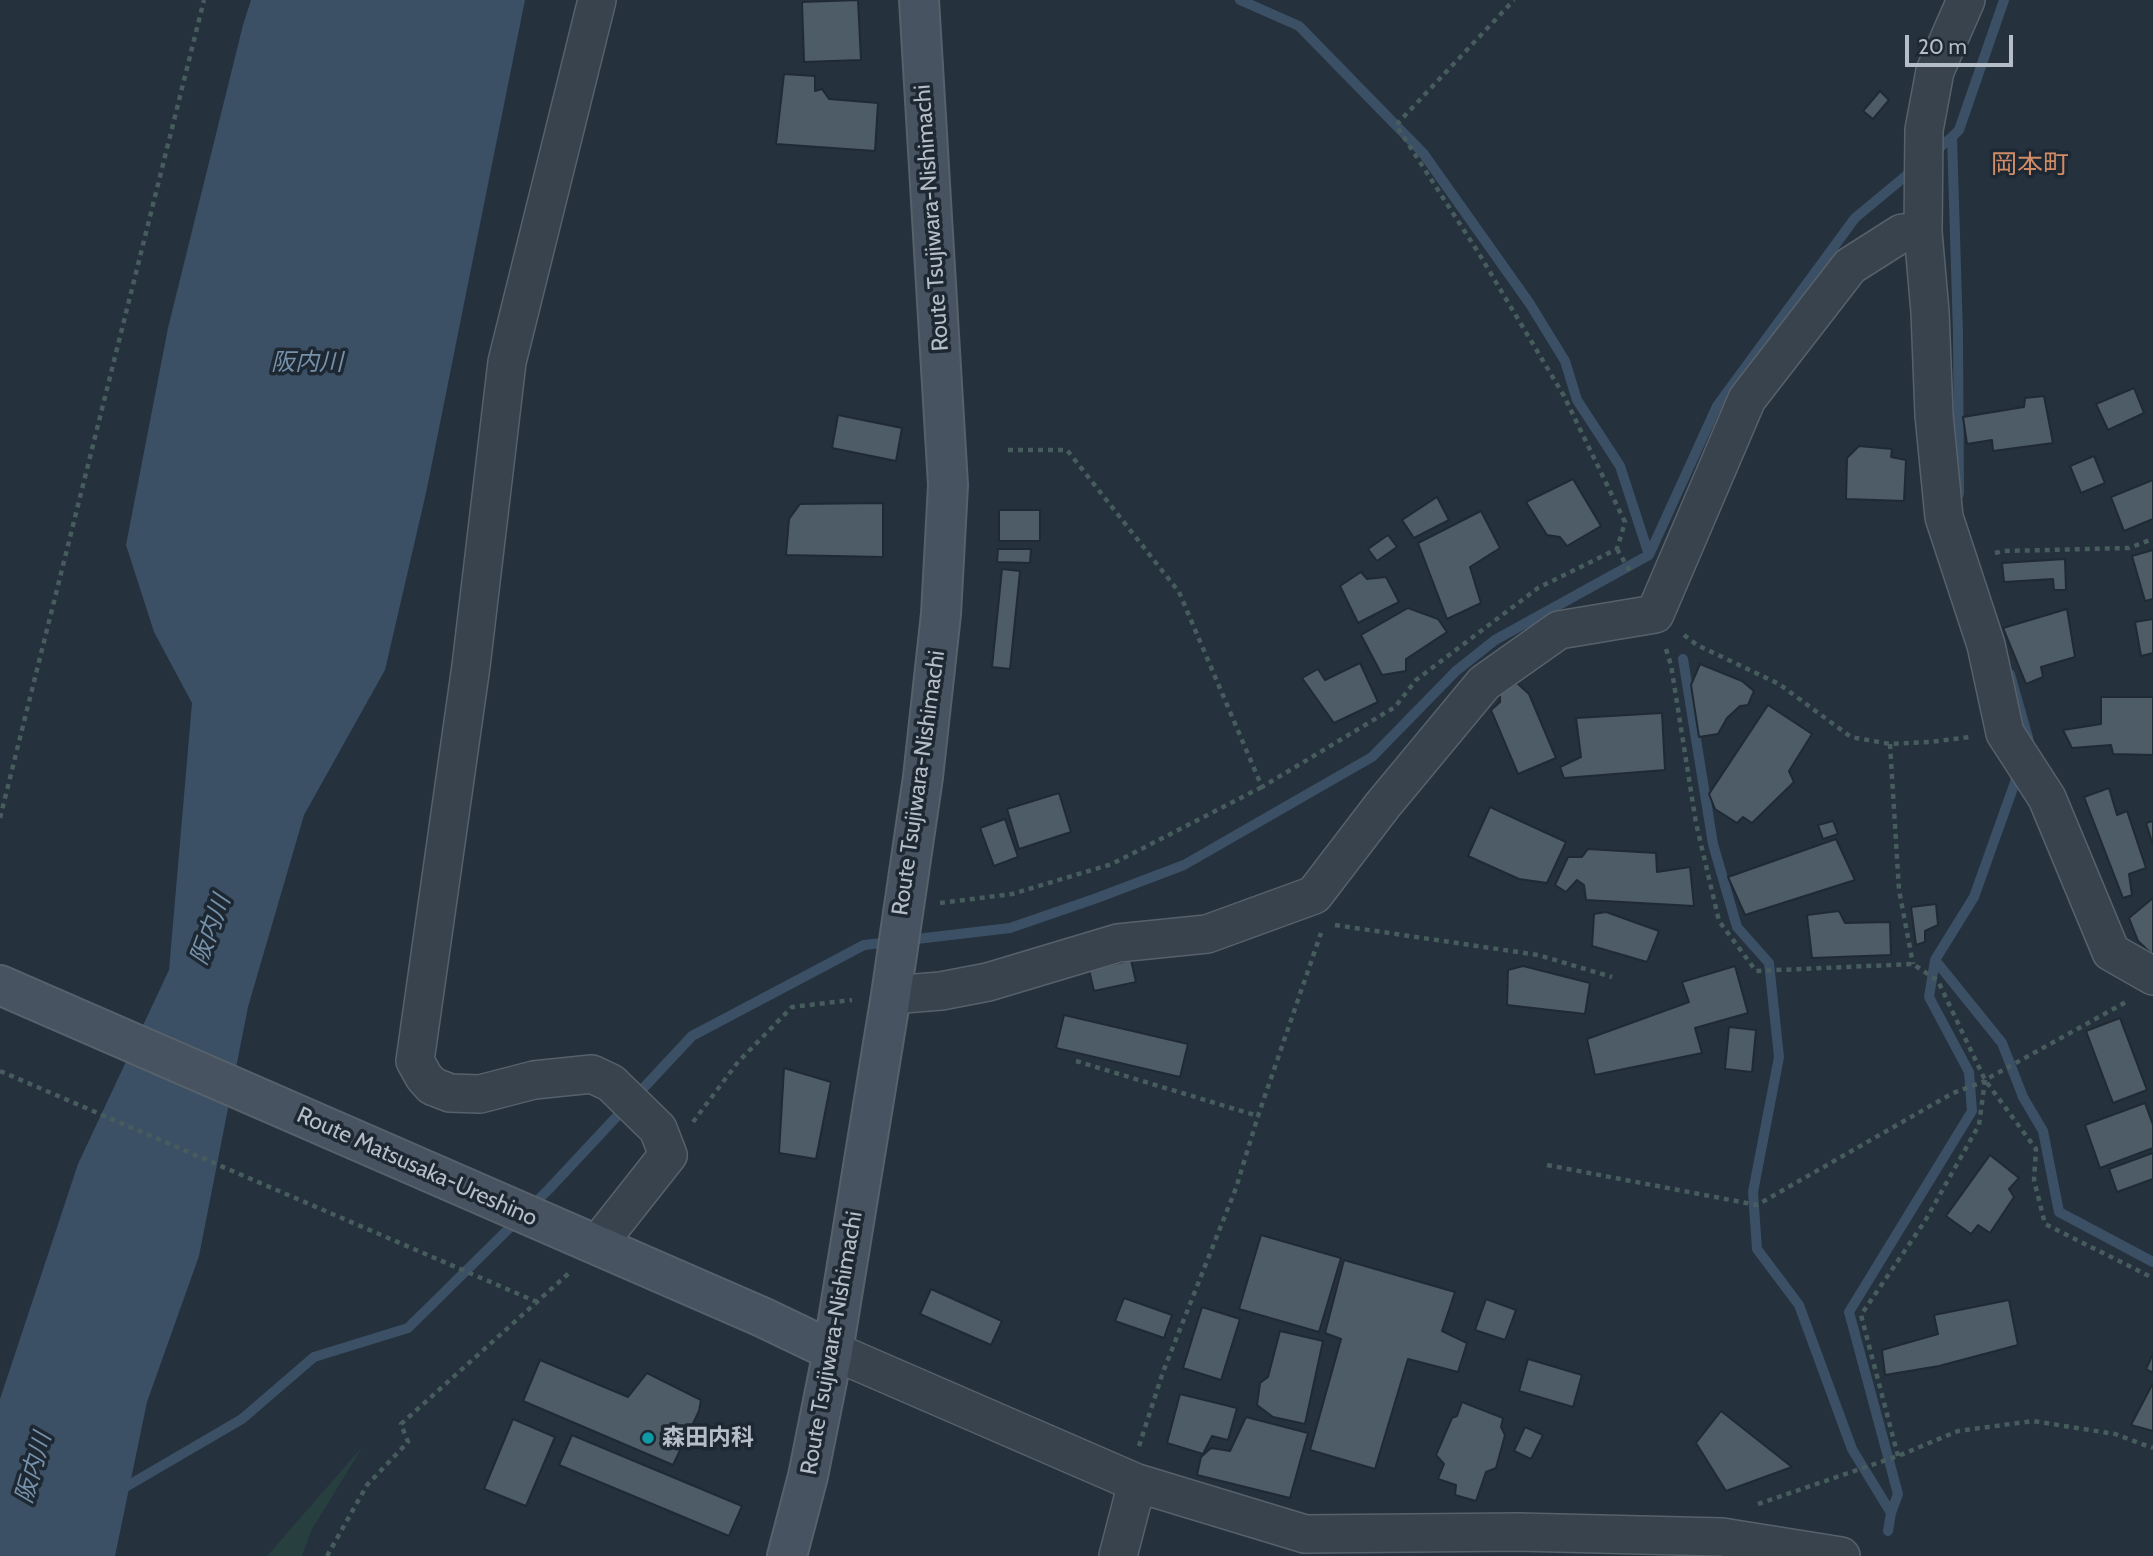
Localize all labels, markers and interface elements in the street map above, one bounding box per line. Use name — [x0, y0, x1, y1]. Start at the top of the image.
scale bar — [1908, 21, 2016, 65]
text: 20 m — [1918, 34, 1967, 59]
street label: Route Tsujiwara-Nishimachi — [909, 84, 955, 352]
district label: 岡本町 — [1991, 149, 2069, 181]
water label: 阪内川 — [271, 349, 343, 377]
street label: Route Tsujiwara-Nishimachi — [887, 649, 951, 917]
water label: 阪内川 — [185, 891, 237, 969]
street label: Route Matsusaka-Ureshino — [292, 1101, 542, 1233]
street label: Route Tsujiwara-Nishimachi — [795, 1209, 869, 1477]
place label: 森田内科 — [662, 1424, 754, 1452]
water label: 阪内川 — [10, 1429, 58, 1507]
marker: 森田内科 — [640, 1430, 656, 1446]

